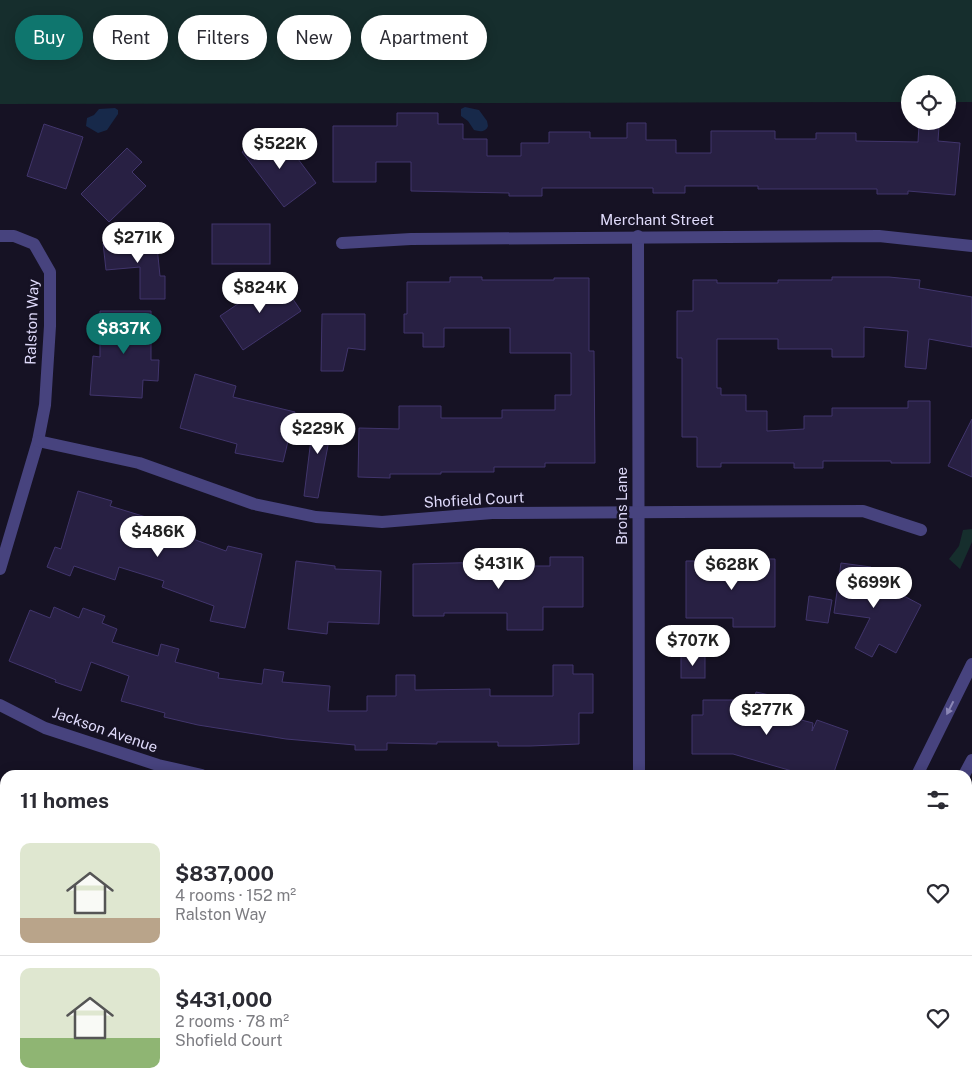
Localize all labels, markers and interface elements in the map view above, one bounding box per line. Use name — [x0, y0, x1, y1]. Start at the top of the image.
chip: Buy — [15, 15, 83, 60]
chip: Rent — [93, 15, 168, 60]
chip: Filters — [178, 15, 267, 60]
chip: New — [277, 15, 351, 60]
chip: Apartment — [361, 15, 487, 60]
map controls — [901, 75, 956, 130]
button: locate — [901, 75, 956, 130]
pin: $522K — [245, 128, 315, 170]
text: $522K — [253, 134, 307, 153]
street label: Merchant Street — [600, 211, 714, 228]
pin: $271K — [103, 222, 173, 264]
text: $271K — [113, 228, 163, 247]
pin: $824K — [225, 272, 295, 314]
text: $824K — [233, 278, 287, 297]
street label: Ralston Way — [22, 279, 41, 365]
pin: $837K — [89, 312, 159, 355]
text: $837K — [97, 319, 151, 338]
pin: $229K — [283, 412, 353, 455]
text: $229K — [291, 419, 345, 438]
street label: Brons Lane — [613, 467, 630, 545]
street label: Shofield Court — [423, 488, 525, 511]
pin: $486K — [123, 516, 193, 558]
text: $486K — [131, 522, 185, 541]
pin: $431K — [464, 548, 534, 590]
pin: $628K — [697, 548, 767, 591]
text: $431K — [474, 554, 524, 573]
text: $628K — [705, 555, 759, 574]
pin: $699K — [839, 566, 909, 609]
text: $699K — [847, 573, 901, 592]
pin: $707K — [658, 624, 728, 667]
text: $707K — [667, 631, 719, 650]
pin: $277K — [732, 694, 802, 736]
text: $277K — [741, 700, 793, 719]
one-way arrow — [946, 701, 954, 715]
street label: Jackson Avenue — [50, 704, 160, 756]
icon: filters — [924, 786, 952, 814]
text: 11 homes — [20, 788, 109, 813]
text: $837,000 — [175, 861, 274, 886]
icon: home — [60, 863, 120, 923]
icon: heart — [924, 879, 952, 907]
text: 4 rooms · 152 m² — [175, 886, 296, 905]
text: Ralston Way — [175, 905, 267, 924]
text: $431,000 — [175, 987, 272, 1012]
icon: home — [60, 988, 120, 1048]
icon: heart — [924, 1004, 952, 1032]
text: 2 rooms · 78 m² — [175, 1012, 289, 1031]
text: Shofield Court — [175, 1031, 283, 1050]

